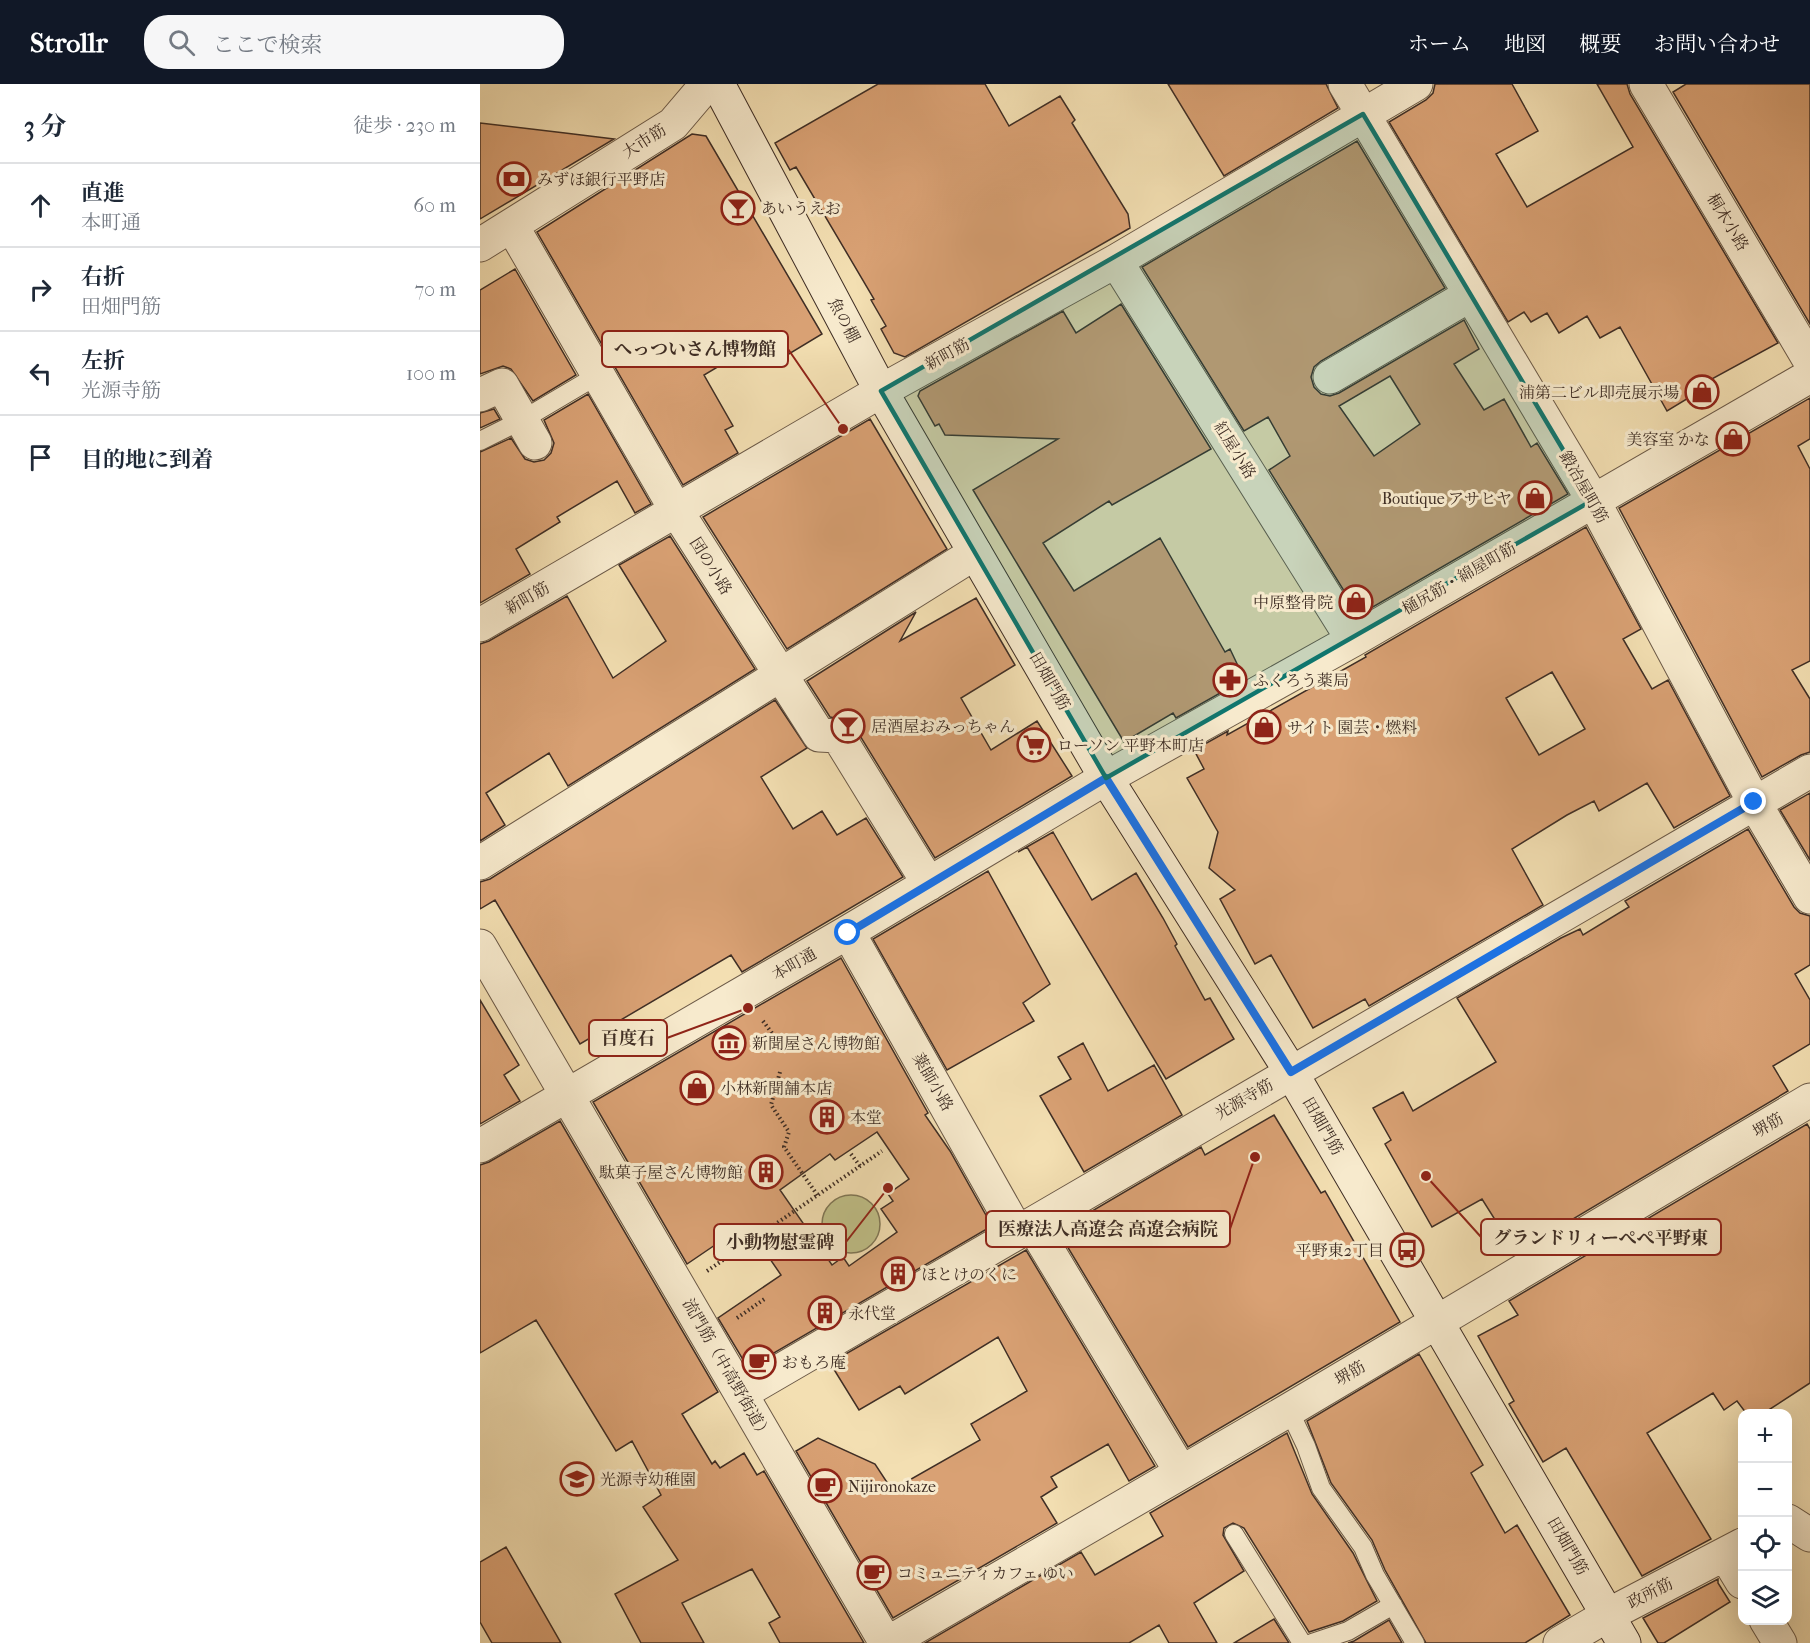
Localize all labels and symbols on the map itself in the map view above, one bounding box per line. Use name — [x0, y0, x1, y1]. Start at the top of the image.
street label: 大市筋 — [619, 120, 669, 162]
bank icon: みずほ銀行平野店 — [496, 161, 532, 197]
place label: みずほ銀行平野店 — [537, 170, 665, 189]
bar icon: あいうえお — [720, 190, 756, 226]
street label: 桐木小路 — [1703, 190, 1753, 254]
place label: あいうえお — [761, 199, 841, 218]
street label: 魚の棚 — [824, 294, 864, 346]
callout: へっついさん博物館 — [602, 331, 788, 367]
street label: 新町筋 — [921, 334, 973, 374]
text: へっついさん博物館 — [614, 339, 776, 360]
shop icon: 浦第二ビル即売展示場 — [1684, 374, 1720, 410]
place label: 浦第二ビル即売展示場 — [1519, 383, 1679, 402]
street label: 紅屋小路 — [1210, 418, 1260, 482]
shop icon: 美容室 かな — [1715, 421, 1751, 457]
place label: 美容室 かな — [1627, 430, 1710, 449]
street label: 鍛冶屋町筋 — [1556, 448, 1612, 526]
shop icon: Boutique アサヒヤ — [1517, 480, 1553, 516]
place label: Boutique アサヒヤ — [1382, 489, 1512, 508]
street label: 団の小路 — [686, 534, 736, 598]
street label: 樋尻筋・綿屋町筋 — [1399, 538, 1519, 618]
street label: 新町筋 — [501, 578, 553, 618]
shop icon: 中原整骨院 — [1338, 584, 1374, 620]
place label: 中原整骨院 — [1253, 593, 1333, 612]
street label: 田畑門筋 — [1026, 649, 1074, 713]
pharmacy icon: ふくろう薬局 — [1212, 662, 1248, 698]
place label: ふくろう薬局 — [1253, 671, 1349, 690]
bar icon: 居酒屋おみっちゃん — [830, 708, 866, 744]
shop icon: サイト 園芸・燃料 — [1246, 709, 1282, 745]
place label: 居酒屋おみっちゃん — [871, 717, 1015, 736]
place label: サイト 園芸・燃料 — [1287, 718, 1417, 737]
supermarket icon: ローソン 平野本町店 — [1016, 727, 1052, 763]
place label: ローソン 平野本町店 — [1057, 736, 1204, 755]
route end — [1740, 788, 1766, 814]
route start — [834, 919, 860, 945]
street label: 本町通 — [768, 944, 820, 984]
callout: 百度石 — [589, 1020, 667, 1056]
museum icon: 新聞屋さん博物館 — [711, 1025, 747, 1061]
text: 百度石 — [601, 1028, 655, 1049]
place label: 新聞屋さん博物館 — [752, 1034, 880, 1053]
street label: 薬師小路 — [909, 1050, 957, 1114]
shop icon: 小林新聞舗本店 — [679, 1070, 715, 1106]
street label: 光源寺筋 — [1212, 1075, 1276, 1123]
place label: 小林新聞舗本店 — [720, 1079, 832, 1098]
street label: 田畑門筋 — [1299, 1094, 1347, 1158]
building icon: 本堂 — [809, 1099, 845, 1135]
place label: 本堂 — [850, 1108, 882, 1127]
street label: 堺筋 — [1749, 1109, 1787, 1141]
building icon: 駄菓子屋さん博物館 — [748, 1154, 784, 1190]
place label: 駄菓子屋さん博物館 — [599, 1163, 743, 1182]
callout: 医療法人高遼会 高遼会病院 — [986, 1211, 1230, 1247]
text: 医療法人高遼会 高遼会病院 — [998, 1219, 1218, 1240]
callout: グランドリィーぺぺ平野東 — [1481, 1219, 1721, 1255]
callout: 小動物慰霊碑 — [714, 1224, 846, 1260]
text: グランドリィーぺぺ平野東 — [1493, 1228, 1709, 1249]
text: 小動物慰霊碑 — [726, 1232, 834, 1253]
bus stop icon: 平野東2丁目 — [1389, 1232, 1425, 1268]
place label: 平野東2丁目 — [1296, 1241, 1384, 1260]
building icon: ほとけのくに — [880, 1256, 916, 1292]
place label: ほとけのくに — [921, 1265, 1017, 1284]
street label: 流門筋（中高野街道） — [679, 1295, 775, 1443]
building icon: 永代堂 — [807, 1295, 843, 1331]
place label: 永代堂 — [848, 1304, 896, 1323]
cafe icon: おもろ庵 — [741, 1344, 777, 1380]
place label: おもろ庵 — [782, 1353, 846, 1372]
street label: 堺筋 — [1331, 1357, 1369, 1389]
school or university icon: 光源寺幼稚園 — [559, 1461, 595, 1497]
cafe icon: Nijironokaze — [807, 1468, 843, 1504]
place label: 光源寺幼稚園 — [600, 1470, 696, 1489]
place label: Nijironokaze — [848, 1477, 936, 1496]
street label: 田畑門筋 — [1544, 1514, 1592, 1578]
cafe icon: コミュニティカフェ ゆい — [856, 1555, 892, 1591]
place label: コミュニティカフェ ゆい — [897, 1564, 1074, 1583]
street label: 政所筋 — [1624, 1574, 1676, 1612]

